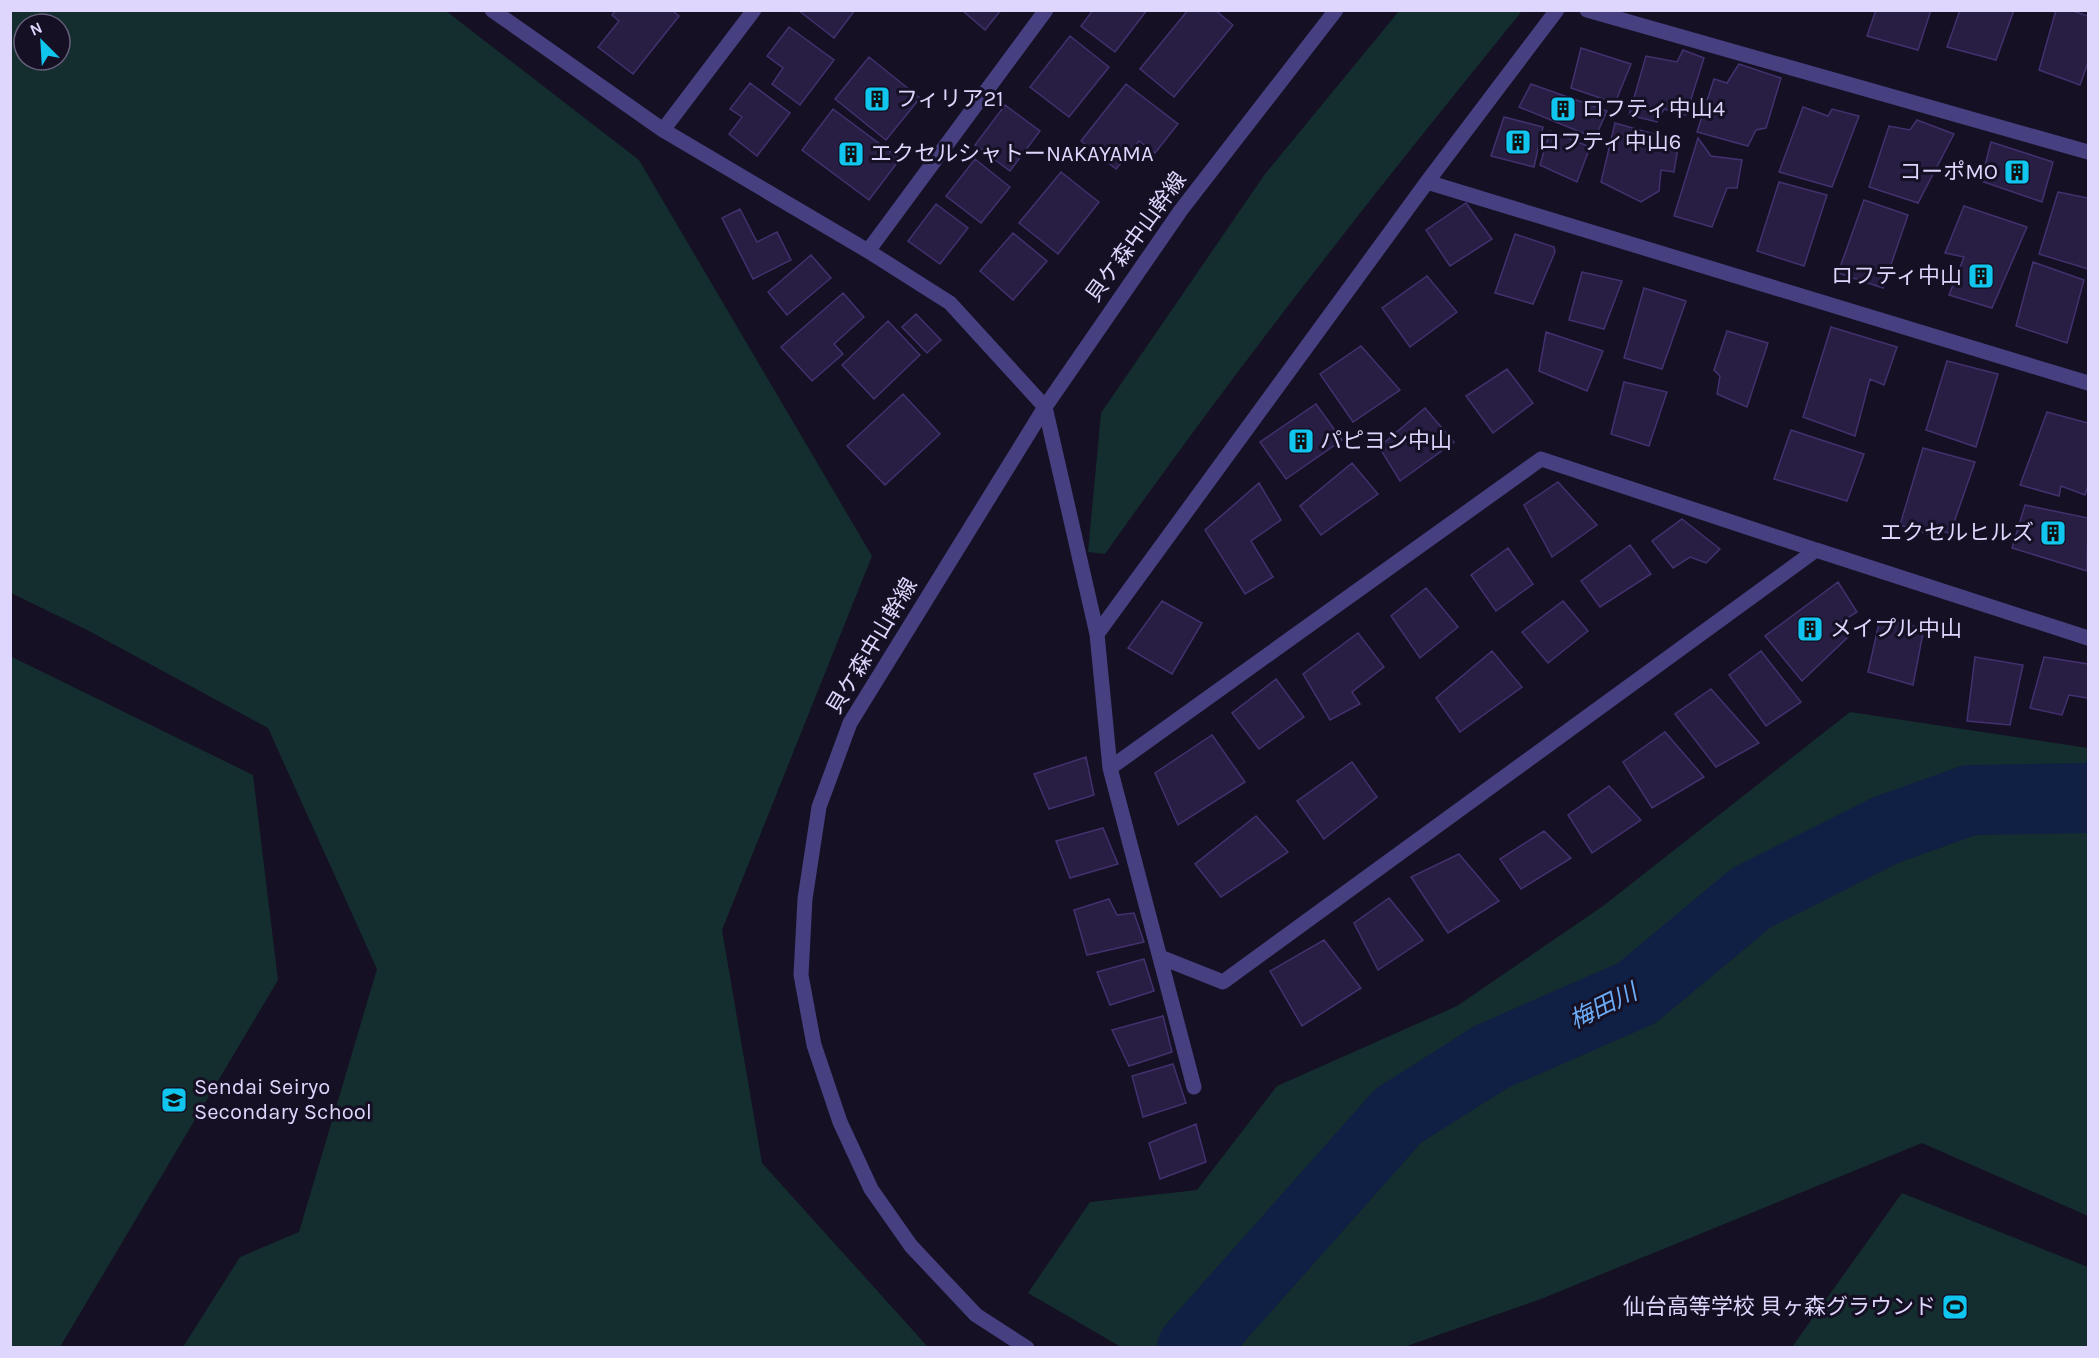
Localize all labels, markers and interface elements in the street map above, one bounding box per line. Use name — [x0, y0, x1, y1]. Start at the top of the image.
north arrow — [12, 12, 72, 72]
text: N — [27, 18, 45, 40]
building icon: フィリア21 — [862, 84, 892, 114]
place label: フィリア21 — [896, 86, 1004, 112]
building icon: ロフティ中山4 — [1548, 94, 1578, 124]
place label: ロフティ中山4 — [1582, 96, 1725, 122]
building icon: ロフティ中山6 — [1503, 127, 1533, 157]
place label: ロフティ中山6 — [1538, 129, 1681, 155]
building icon: エクセルシャトーNAKAYAMA — [836, 139, 866, 169]
place label: エクセルシャトーNAKAYAMA — [870, 141, 1154, 167]
building icon: コーポMO — [2002, 157, 2032, 187]
place label: コーポMO — [1899, 159, 1998, 185]
street label: 貝ケ森中山幹線 — [1080, 167, 1192, 307]
building icon: ロフティ中山 — [1966, 261, 1996, 291]
place label: ロフティ中山 — [1831, 263, 1962, 289]
building icon: パピヨン中山 — [1286, 426, 1316, 456]
place label: パピヨン中山 — [1320, 428, 1452, 454]
building icon: エクセルヒルズ — [2038, 518, 2068, 548]
place label: エクセルヒルズ — [1880, 520, 2034, 546]
street label: 貝ケ森中山幹線 — [821, 573, 923, 719]
building icon: メイプル中山 — [1795, 614, 1825, 644]
place label: メイプル中山 — [1830, 616, 1962, 642]
water label: 梅田川 — [1565, 976, 1644, 1034]
place label: Sendai Seiryo Secondary School — [194, 1074, 372, 1125]
school or university icon: Sendai Seiryo Secondary School — [159, 1085, 189, 1115]
sports icon: 仙台高等学校 貝ヶ森グラウンド — [1940, 1292, 1970, 1322]
place label: 仙台高等学校 貝ヶ森グラウンド — [1623, 1294, 1936, 1320]

